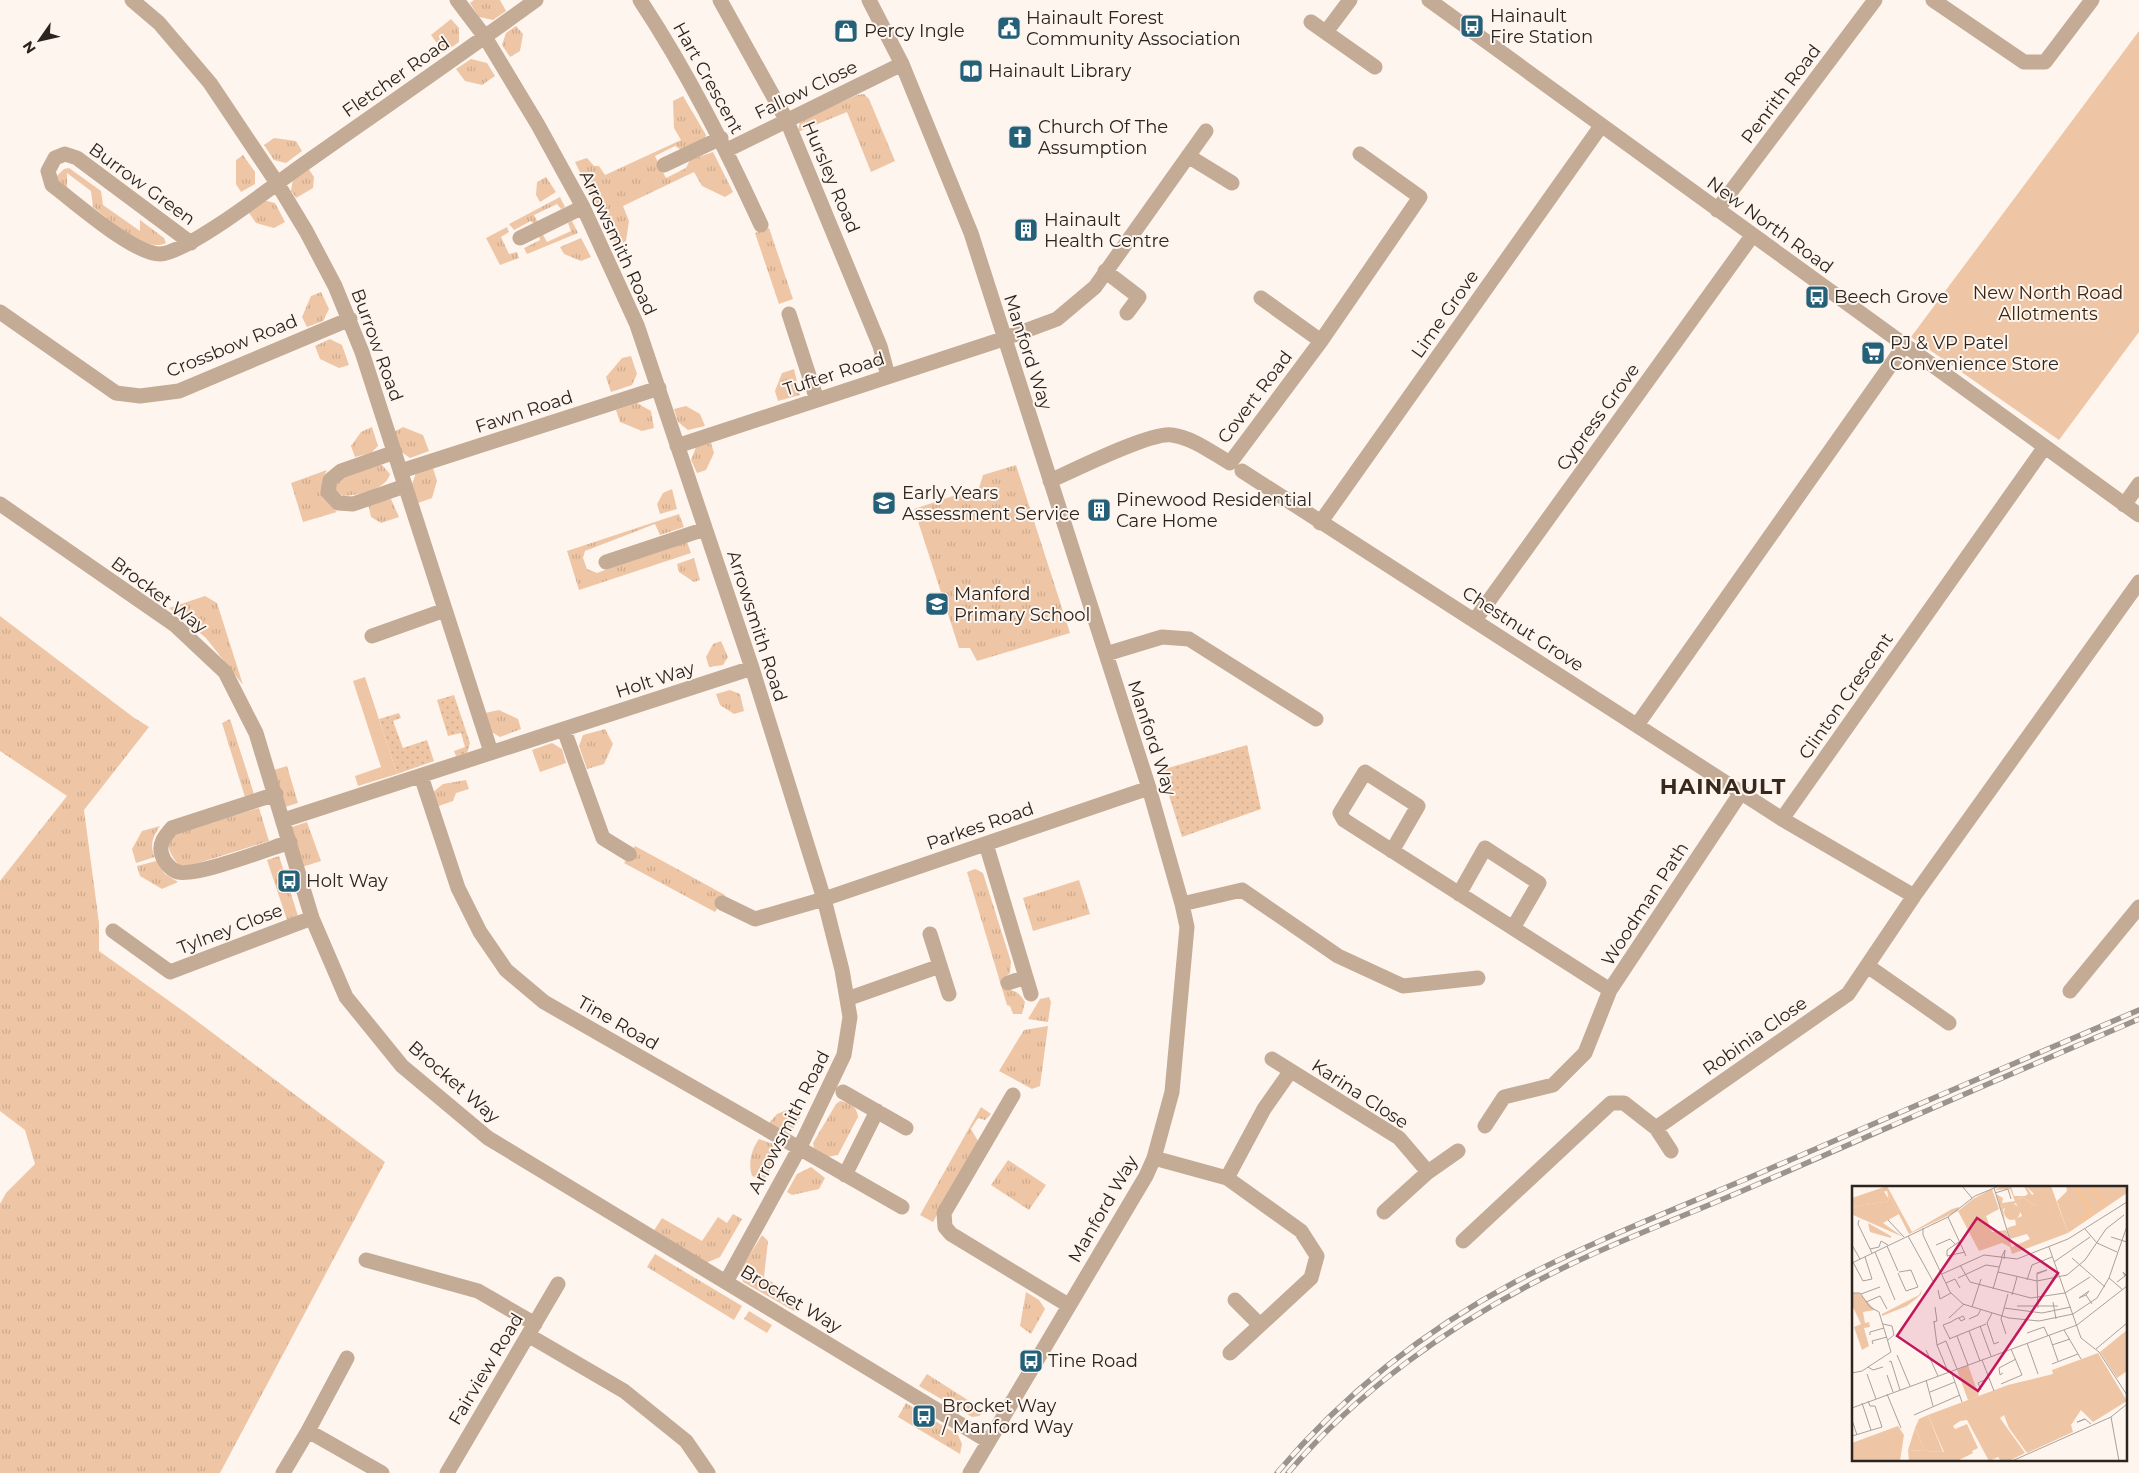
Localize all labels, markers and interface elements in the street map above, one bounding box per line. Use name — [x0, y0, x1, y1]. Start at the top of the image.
place label: Hainault Fire Station — [1490, 5, 1593, 48]
place label: Hainault Forest Community Association — [1026, 7, 1241, 50]
bus stop icon: Hainault Fire Station — [1459, 13, 1485, 39]
north arrow — [15, 15, 65, 65]
public building icon: Hainault Forest Community Association — [996, 15, 1022, 41]
street label: Hart Crescent — [668, 18, 748, 138]
shop icon: Percy Ingle — [833, 18, 859, 44]
place label: Percy Ingle — [864, 20, 965, 42]
street label: Fletcher Road — [338, 32, 454, 122]
text: N — [19, 38, 40, 57]
street label: Penrith Road — [1736, 40, 1826, 148]
street label: Fallow Close — [751, 56, 861, 124]
library icon: Hainault Library — [958, 58, 984, 84]
place label: Hainault Library — [988, 60, 1132, 82]
place label: Church Of The Assumption — [1038, 116, 1168, 159]
street label: Hursley Road — [797, 118, 865, 236]
church icon: Church Of The Assumption — [1007, 124, 1033, 150]
street label: Burrow Green — [85, 138, 199, 230]
street label: Arrowsmith Road — [575, 167, 661, 319]
street label: New North Road — [1703, 172, 1837, 278]
place label: Hainault Health Centre — [1044, 209, 1169, 252]
building icon: Hainault Health Centre — [1013, 217, 1039, 243]
street label: Lime Grove — [1407, 266, 1483, 362]
park label: New North Road Allotments — [1973, 282, 2123, 325]
bus stop icon: Beech Grove — [1804, 284, 1830, 310]
street label: Burrow Road — [346, 286, 408, 404]
place label: Beech Grove — [1834, 286, 1949, 308]
street label: Manford Way — [999, 291, 1057, 413]
street label: Crossbow Road — [163, 310, 301, 382]
place label: PJ & VP Patel Convenience Store — [1890, 332, 2059, 375]
supermarket icon: PJ & VP Patel Convenience Store — [1860, 340, 1886, 366]
street label: Covert Road — [1213, 346, 1297, 448]
street label: Tufter Road — [781, 347, 887, 401]
street label: Cypress Grove — [1552, 359, 1644, 475]
street label: Fawn Road — [472, 386, 576, 438]
place label: Early Years Assessment Service — [902, 482, 1080, 525]
place label: Pinewood Residential Care Home — [1116, 489, 1312, 532]
school or university icon: Early Years Assessment Service — [871, 490, 897, 516]
building icon: Pinewood Residential Care Home — [1086, 497, 1112, 523]
street label: Arrowsmith Road — [722, 548, 792, 704]
street label: Brocket Way — [107, 552, 211, 638]
street label: Chestnut Grove — [1458, 582, 1588, 677]
place label: Manford Primary School — [954, 583, 1090, 626]
school or university icon: Manford Primary School — [924, 591, 950, 617]
street label: Clinton Crescent — [1794, 628, 1898, 764]
street label: Holt Way — [613, 657, 697, 703]
street label: Manford Way — [1123, 677, 1181, 799]
district label: HAINAULT — [1660, 773, 1786, 800]
street label: Parkes Road — [923, 797, 1037, 855]
street label: Woodman Path — [1597, 838, 1693, 970]
bus stop icon: Holt Way — [276, 868, 302, 894]
place label: Holt Way — [306, 870, 388, 892]
street label: Tylney Close — [174, 899, 286, 959]
street label: Tine Road — [574, 991, 662, 1055]
street label: Robinia Close — [1699, 992, 1811, 1080]
street label: Brocket Way — [404, 1036, 504, 1128]
street label: Arrowsmith Road — [743, 1047, 835, 1197]
street label: Karina Close — [1307, 1055, 1413, 1134]
street label: Manford Way — [1063, 1151, 1143, 1267]
inset map — [1852, 1186, 2126, 1460]
street label: Brocket Way — [736, 1260, 846, 1338]
street label: Fairview Road — [444, 1309, 528, 1429]
bus stop icon: Tine Road — [1018, 1348, 1044, 1374]
place label: Tine Road — [1048, 1350, 1138, 1372]
place label: Brocket Way / Manford Way — [941, 1395, 1073, 1438]
bus stop icon: Brocket Way / Manford Way — [911, 1403, 937, 1429]

